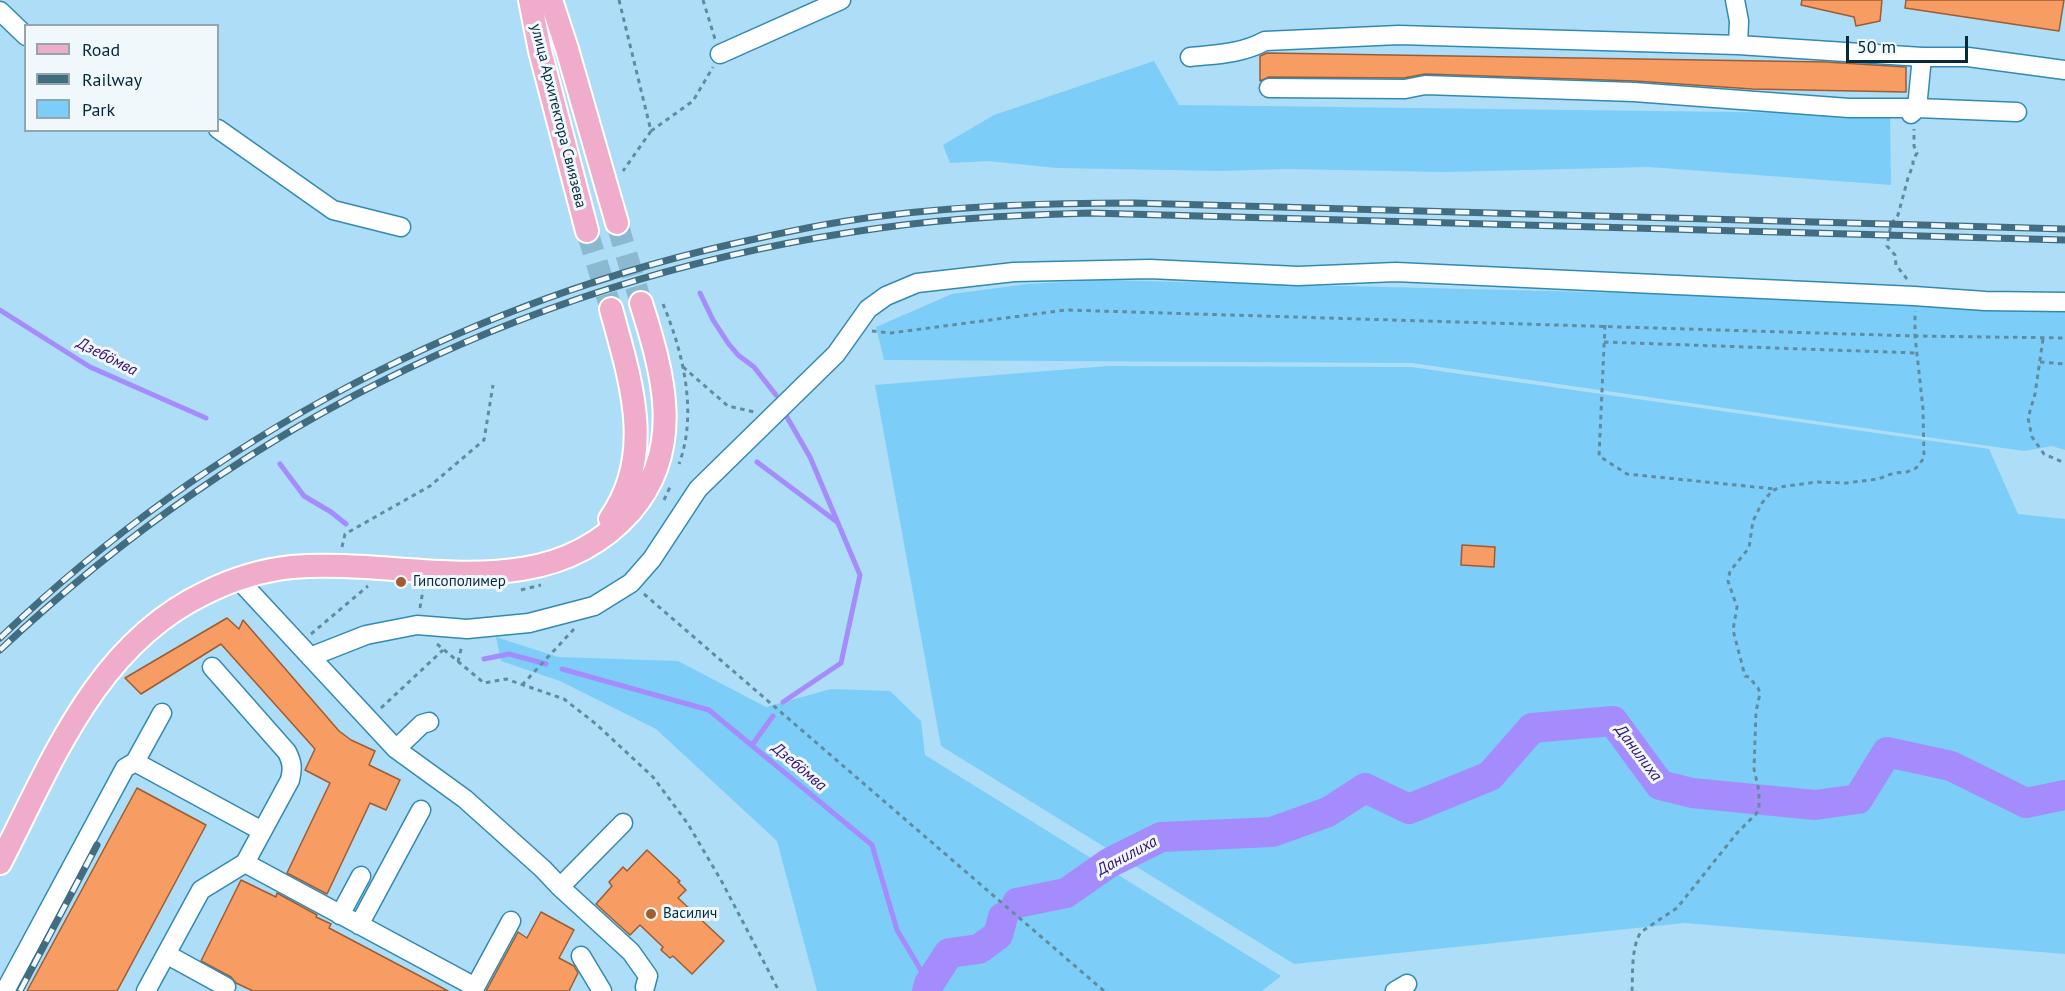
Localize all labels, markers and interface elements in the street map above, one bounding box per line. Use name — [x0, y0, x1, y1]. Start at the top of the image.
street label: улица Архитектора Свиязева — [526, 22, 590, 210]
legend — [24, 24, 219, 132]
scale bar — [1849, 24, 1970, 62]
text: 50 m — [1857, 35, 1896, 58]
text: Road — [82, 38, 120, 61]
text: Railway — [82, 68, 142, 91]
text: Park — [82, 98, 115, 121]
water label: Дзебӧмва — [74, 334, 140, 380]
place label: Гипсополимер — [413, 573, 506, 591]
marker: Гипсополимер — [394, 575, 408, 589]
water label: Данилиха — [1611, 721, 1665, 785]
water label: Дзебӧмва — [768, 739, 830, 795]
water label: Данилиха — [1094, 832, 1160, 880]
place label: Василич — [663, 905, 717, 923]
marker: Василич — [644, 907, 658, 921]

